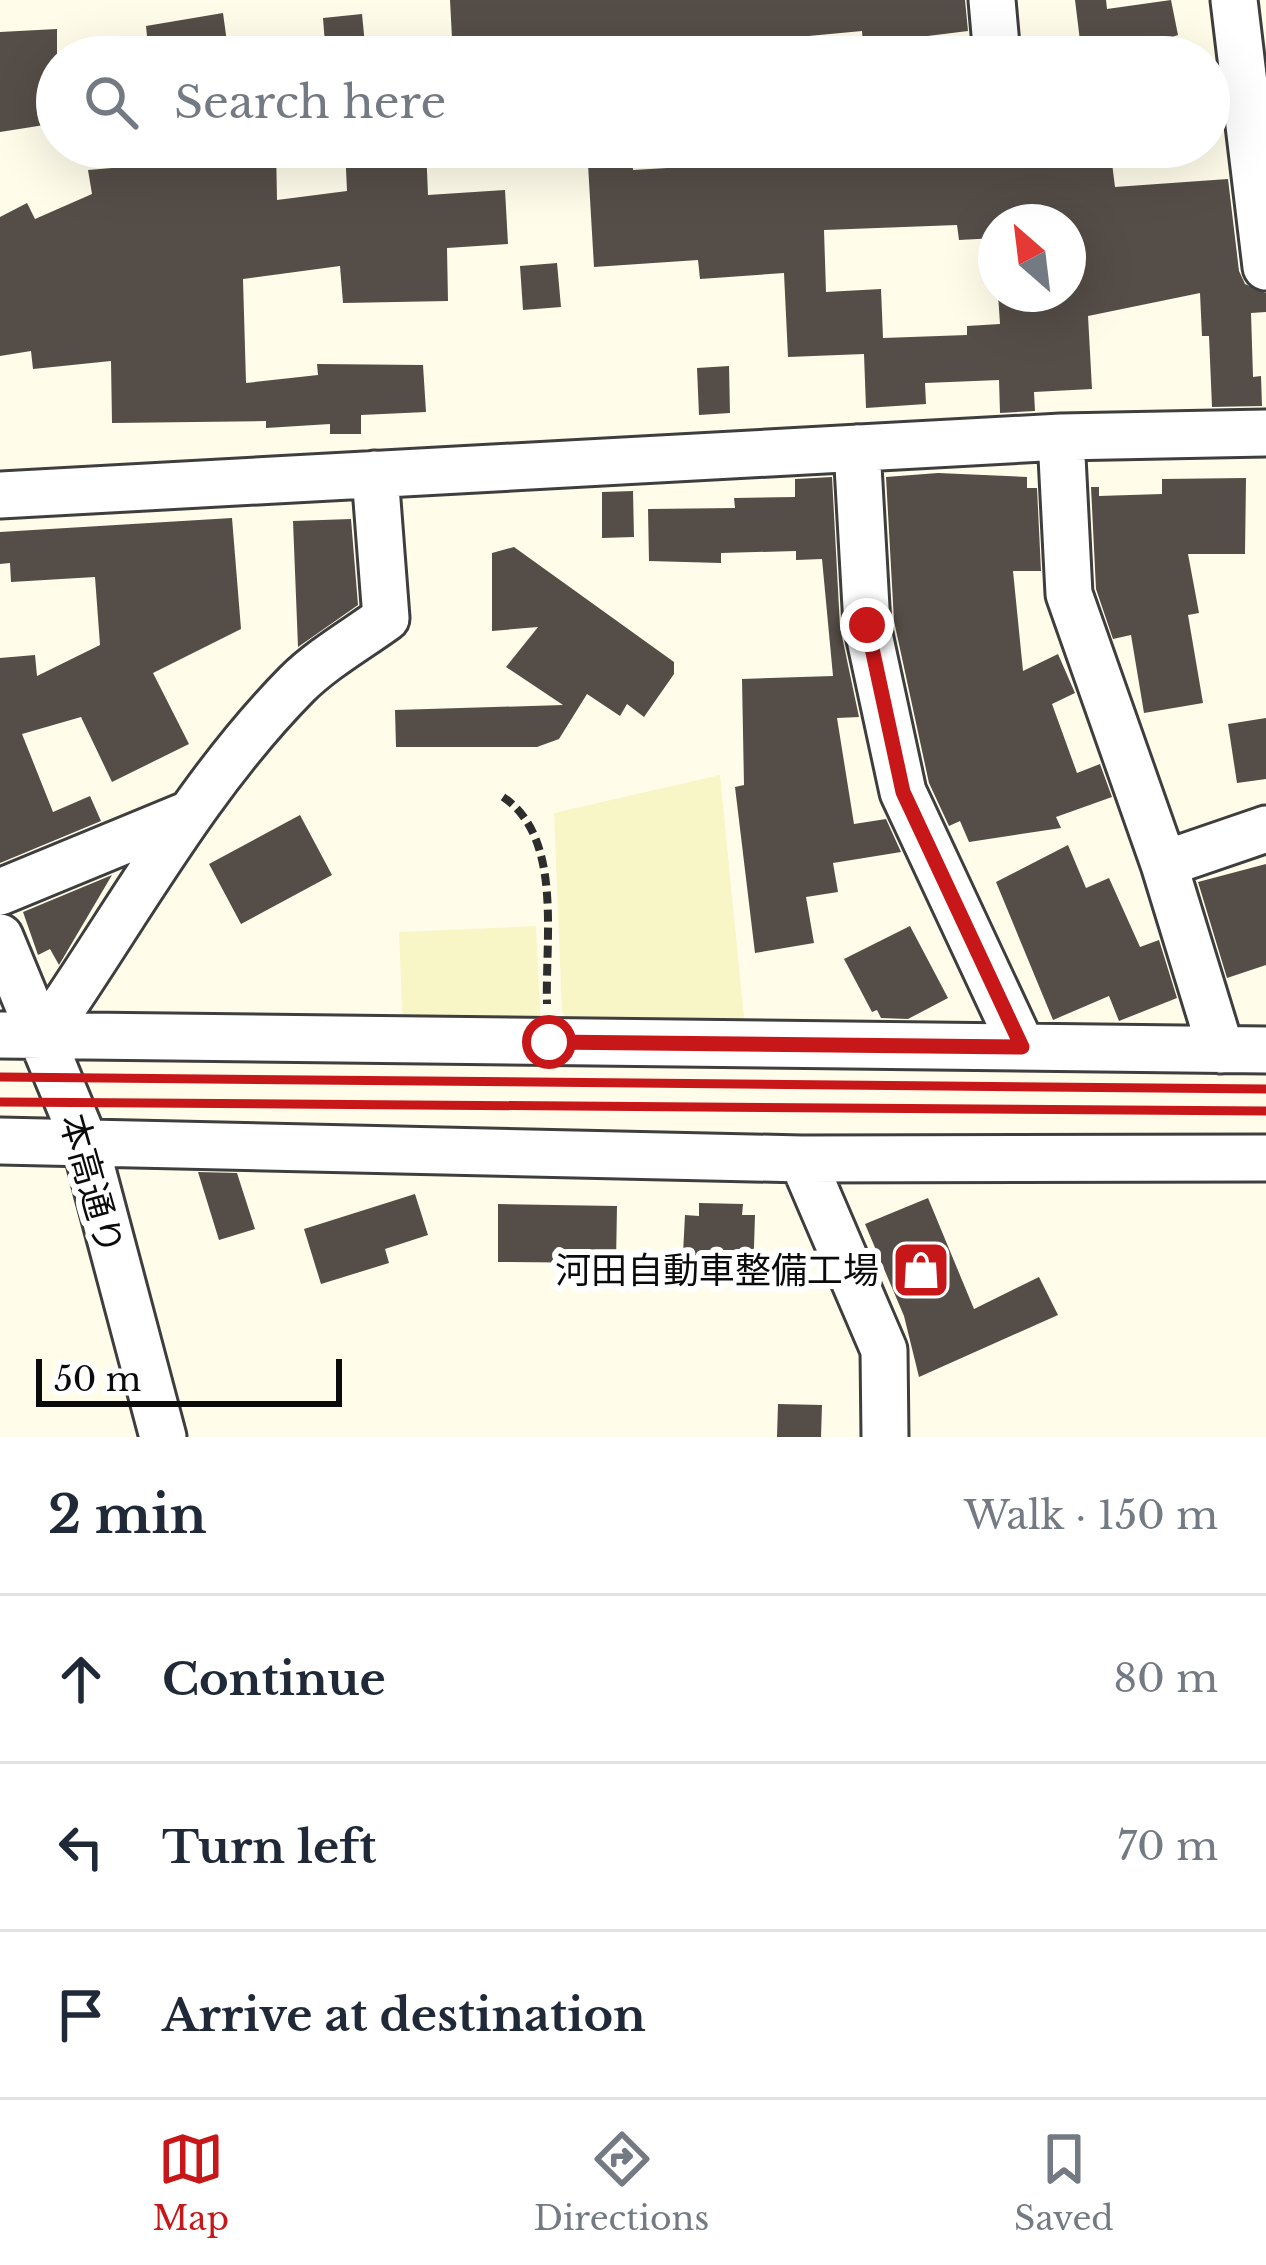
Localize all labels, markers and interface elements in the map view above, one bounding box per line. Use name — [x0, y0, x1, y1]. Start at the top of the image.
search box — [36, 36, 1230, 168]
icon: search — [78, 69, 144, 135]
text: Search here — [174, 74, 446, 130]
north arrow — [978, 204, 1086, 312]
route end — [840, 598, 894, 652]
route start — [522, 1015, 576, 1069]
street label: 本高通り — [50, 1109, 133, 1260]
shop icon: 河田自動車整備工場 — [890, 1239, 952, 1301]
place label: 河田自動車整備工場 — [555, 1248, 879, 1293]
scale bar — [36, 1353, 342, 1406]
text: 50 m — [54, 1359, 141, 1400]
text: 2 min — [48, 1484, 207, 1547]
text: Walk · 150 m — [964, 1491, 1218, 1540]
icon: ahead — [48, 1646, 114, 1712]
text: Continue — [162, 1651, 386, 1707]
text: 80 m — [1113, 1654, 1218, 1703]
icon: left — [48, 1814, 114, 1880]
text: Turn left — [162, 1819, 376, 1875]
text: 70 m — [1118, 1822, 1218, 1871]
icon: arrive — [48, 1982, 114, 2048]
text: Arrive at destination — [162, 1987, 646, 2043]
tab: Map — [152, 2126, 229, 2239]
tab: Directions — [534, 2126, 709, 2239]
tab: Saved — [1014, 2126, 1114, 2239]

